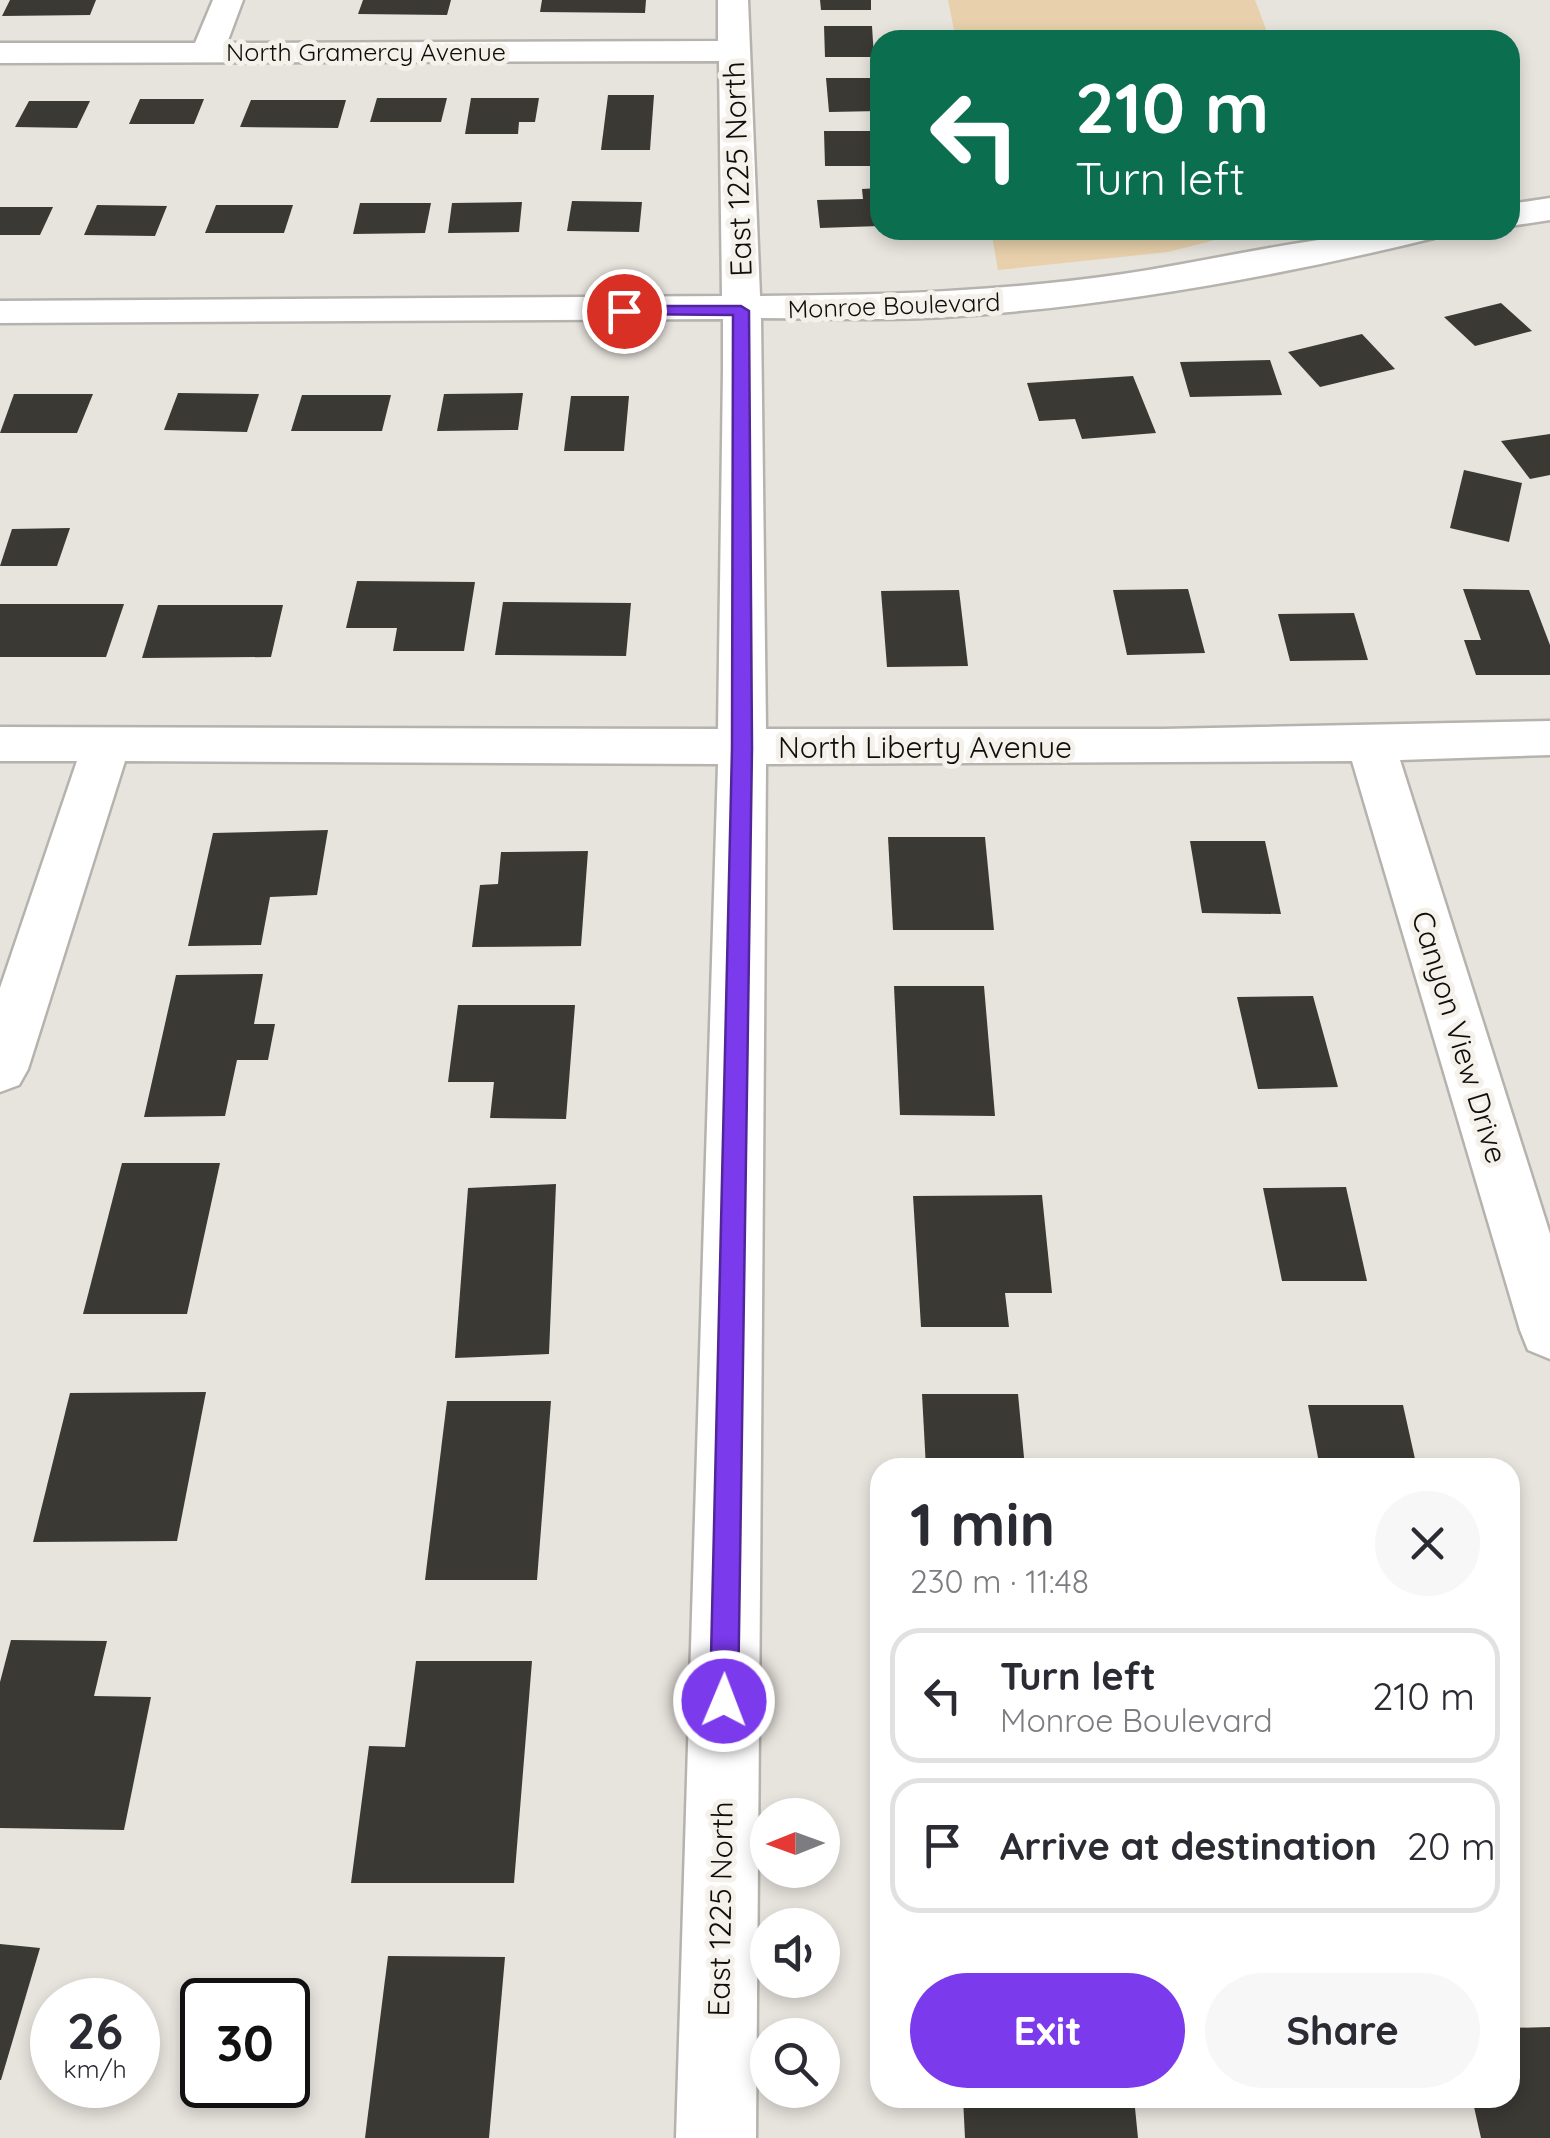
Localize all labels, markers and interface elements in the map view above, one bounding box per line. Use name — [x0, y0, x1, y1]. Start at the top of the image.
street label: North Gramercy Avenue — [226, 36, 506, 67]
street label: East 1225 North — [714, 61, 760, 277]
text: 210 m — [1075, 63, 1269, 151]
icon: left — [910, 70, 1040, 200]
text: Turn left — [1075, 150, 1245, 206]
pin — [582, 269, 667, 354]
icon: arrive — [597, 284, 652, 339]
street label: Monroe Boulevard — [787, 286, 1001, 324]
street label: North Liberty Avenue — [778, 728, 1072, 766]
street label: Canyon View Drive — [1404, 906, 1516, 1168]
text: 1 min — [910, 1486, 1055, 1561]
button: close — [1375, 1491, 1480, 1596]
text: 230 m · 11:48 — [910, 1561, 1089, 1601]
position arrow — [672, 1649, 776, 1753]
text: Turn left — [1000, 1652, 1156, 1700]
icon: left — [915, 1668, 970, 1723]
text: 210 m — [1372, 1672, 1475, 1720]
text: Monroe Boulevard — [1000, 1700, 1273, 1740]
north arrow — [750, 1798, 840, 1888]
map controls — [750, 1798, 840, 2108]
street label: East 1225 North — [699, 1801, 741, 2017]
icon: arrive — [915, 1818, 970, 1873]
text: Arrive at destination — [1000, 1822, 1377, 1870]
text: 20 m — [1407, 1822, 1496, 1870]
button: sound — [750, 1908, 840, 1998]
button: Exit — [910, 1973, 1185, 2088]
button: Share — [1205, 1973, 1480, 2088]
speed limit sign: 30 — [180, 1978, 310, 2108]
text: 26 — [67, 1999, 123, 2062]
button: search — [750, 2018, 840, 2108]
text: km/h — [63, 2053, 127, 2084]

